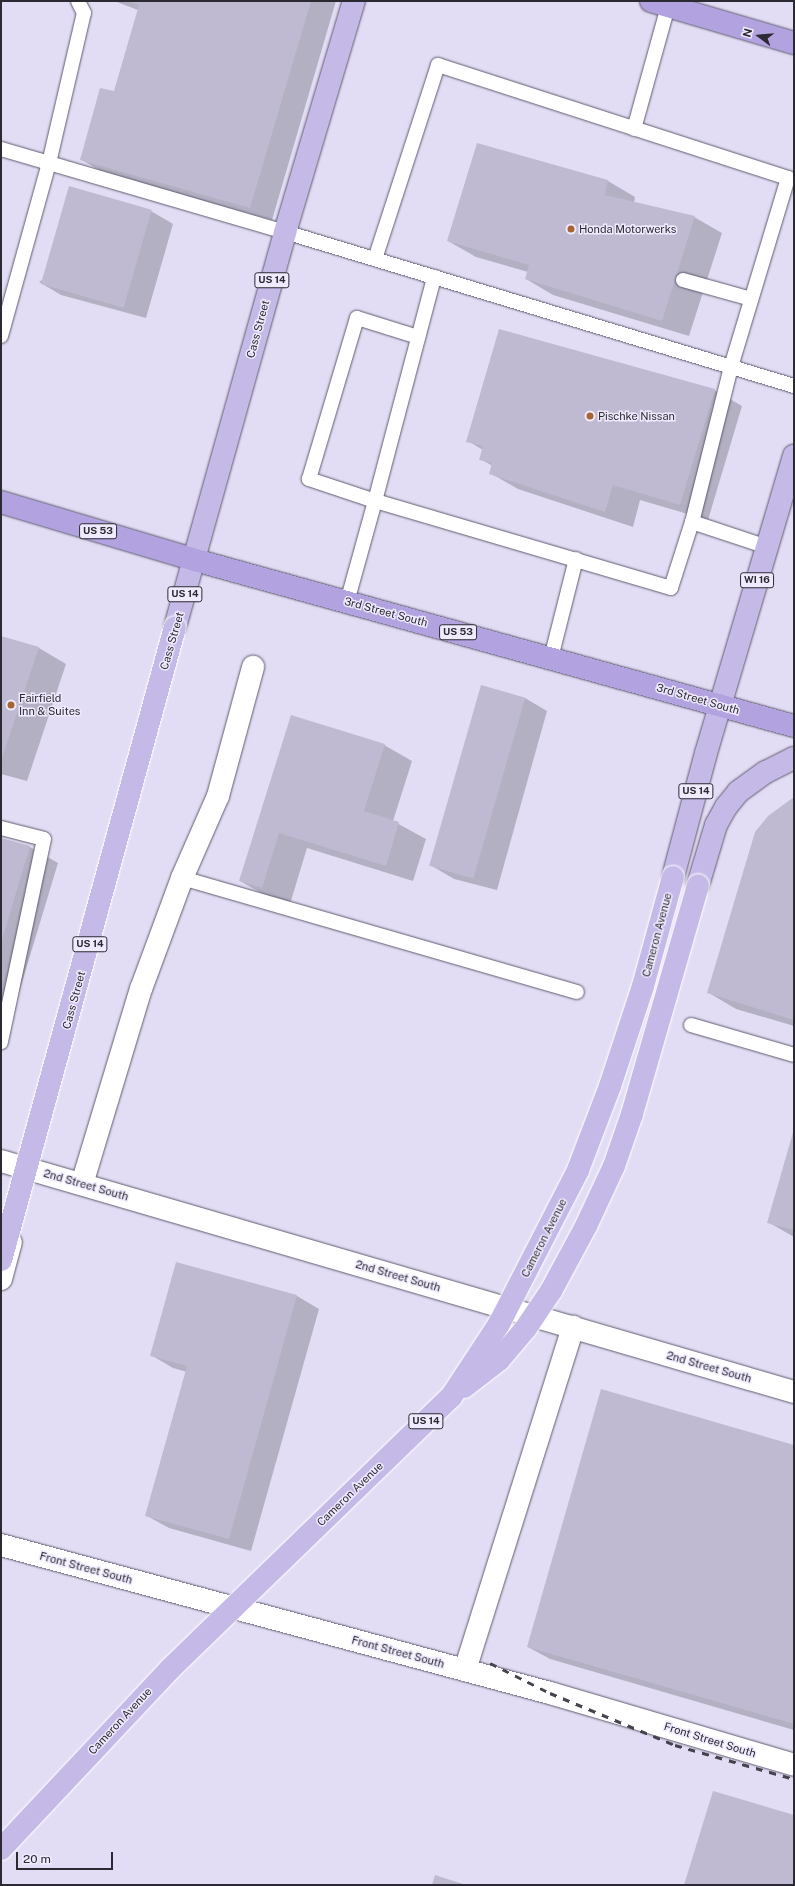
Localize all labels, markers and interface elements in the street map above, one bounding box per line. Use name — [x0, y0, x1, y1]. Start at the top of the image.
north arrow — [739, 16, 779, 56]
text: N — [741, 27, 754, 38]
place label: Honda Motorwerks — [579, 222, 676, 236]
marker: Honda Motorwerks — [566, 224, 576, 234]
road number: US 14 — [254, 272, 290, 288]
street label: Cass Street — [244, 299, 272, 359]
place label: Pischke Nissan — [598, 409, 675, 423]
marker: Pischke Nissan — [585, 411, 595, 421]
road number: US 53 — [79, 523, 117, 539]
road number: WI 16 — [740, 572, 774, 588]
road number: US 14 — [167, 586, 203, 602]
street label: 3rd Street South — [343, 595, 429, 629]
street label: Cass Street — [157, 611, 187, 671]
road number: US 53 — [439, 624, 477, 640]
street label: 3rd Street South — [655, 681, 741, 717]
place label: Fairfield Inn & Suites — [19, 692, 80, 718]
marker: Fairfield Inn & Suites — [6, 700, 16, 710]
road number: US 14 — [678, 783, 714, 799]
street label: Cameron Avenue — [639, 891, 675, 979]
road number: US 14 — [72, 936, 108, 952]
street label: Cass Street — [60, 970, 88, 1030]
street label: 2nd Street South — [42, 1167, 130, 1203]
street label: Cameron Avenue — [518, 1196, 570, 1280]
street label: 2nd Street South — [354, 1258, 442, 1294]
street label: 2nd Street South — [665, 1349, 753, 1385]
road number: US 14 — [408, 1413, 444, 1429]
street label: Cameron Avenue — [314, 1459, 386, 1529]
street label: Front Street South — [38, 1549, 134, 1587]
street label: Front Street South — [350, 1633, 446, 1671]
street label: Cameron Avenue — [86, 1685, 154, 1757]
street label: Front Street South — [662, 1720, 758, 1760]
scale bar — [18, 1844, 115, 1870]
text: 20 m — [23, 1852, 51, 1866]

